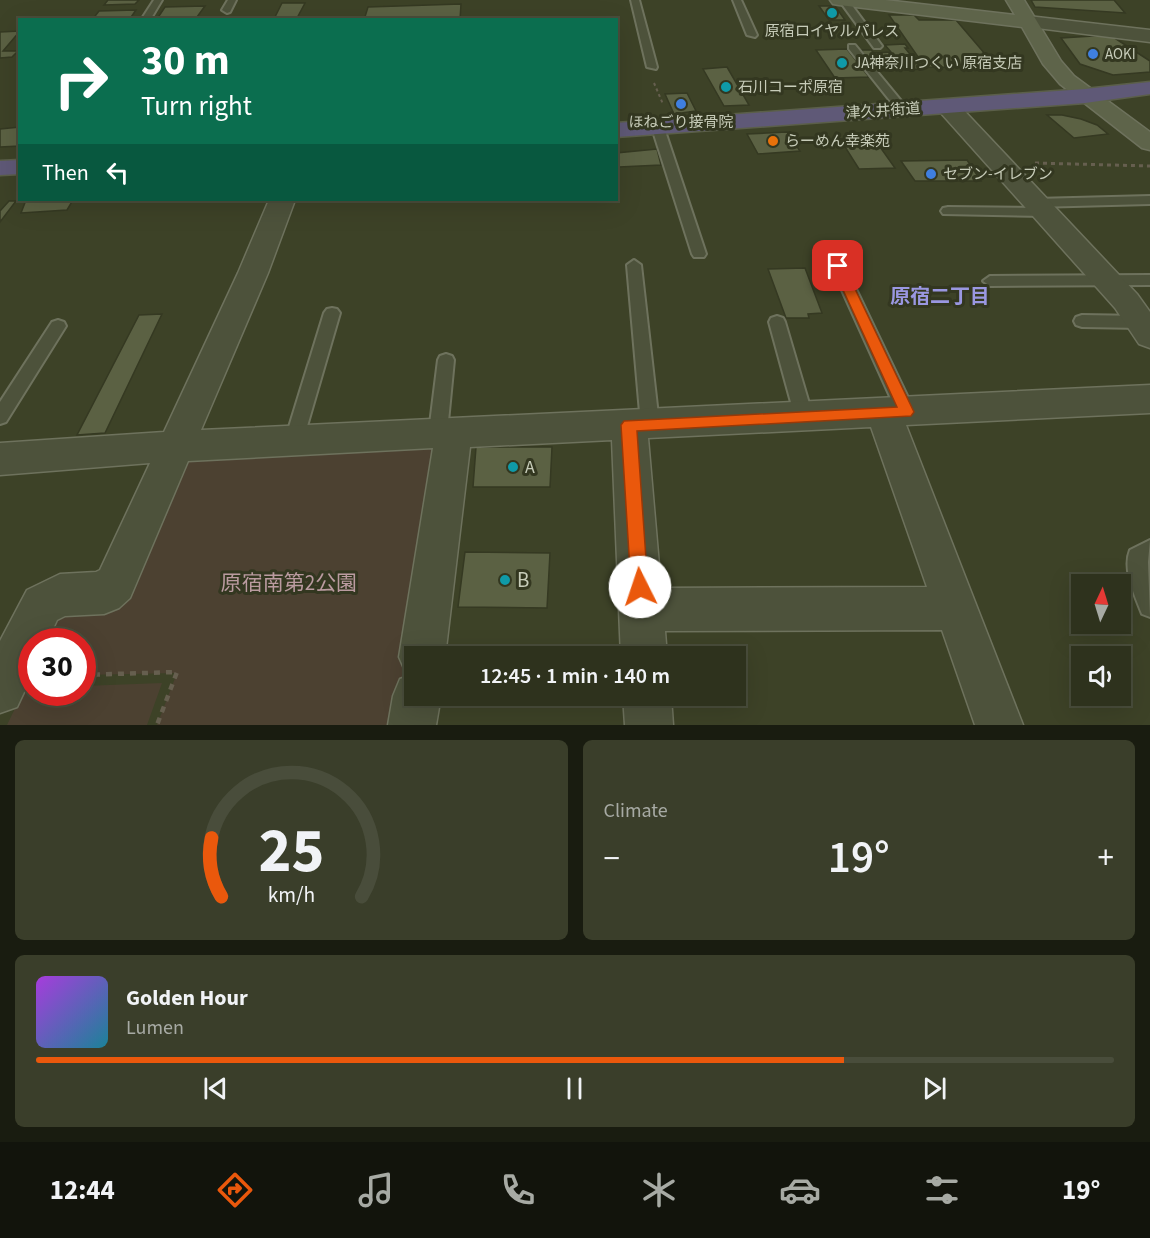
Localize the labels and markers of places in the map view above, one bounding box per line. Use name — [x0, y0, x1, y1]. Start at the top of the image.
marker: 原宿ロイヤルパレス — [825, 6, 839, 20]
place label: 原宿ロイヤルパレス — [765, 21, 899, 42]
place label: AOKI — [1105, 44, 1136, 65]
marker: AOKI — [1086, 47, 1100, 61]
place label: JA神奈川つくい 原宿支店 — [854, 53, 1022, 74]
marker: JA神奈川つくい 原宿支店 — [835, 56, 849, 70]
place label: 石川コーポ原宿 — [738, 77, 843, 98]
marker: 石川コーポ原宿 — [719, 80, 733, 94]
marker: ほねごり接骨院 — [674, 97, 688, 111]
place label: ほねごり接骨院 — [628, 112, 734, 133]
place label: らーめん幸楽苑 — [785, 131, 890, 152]
marker: らーめん幸楽苑 — [766, 134, 780, 148]
place label: セブン-イレブン — [943, 164, 1053, 185]
marker: セブン-イレブン — [924, 167, 938, 181]
pin — [812, 240, 863, 291]
place label: A — [525, 455, 535, 480]
marker: A — [506, 460, 520, 474]
place label: B — [517, 565, 529, 595]
marker: B — [498, 573, 512, 587]

